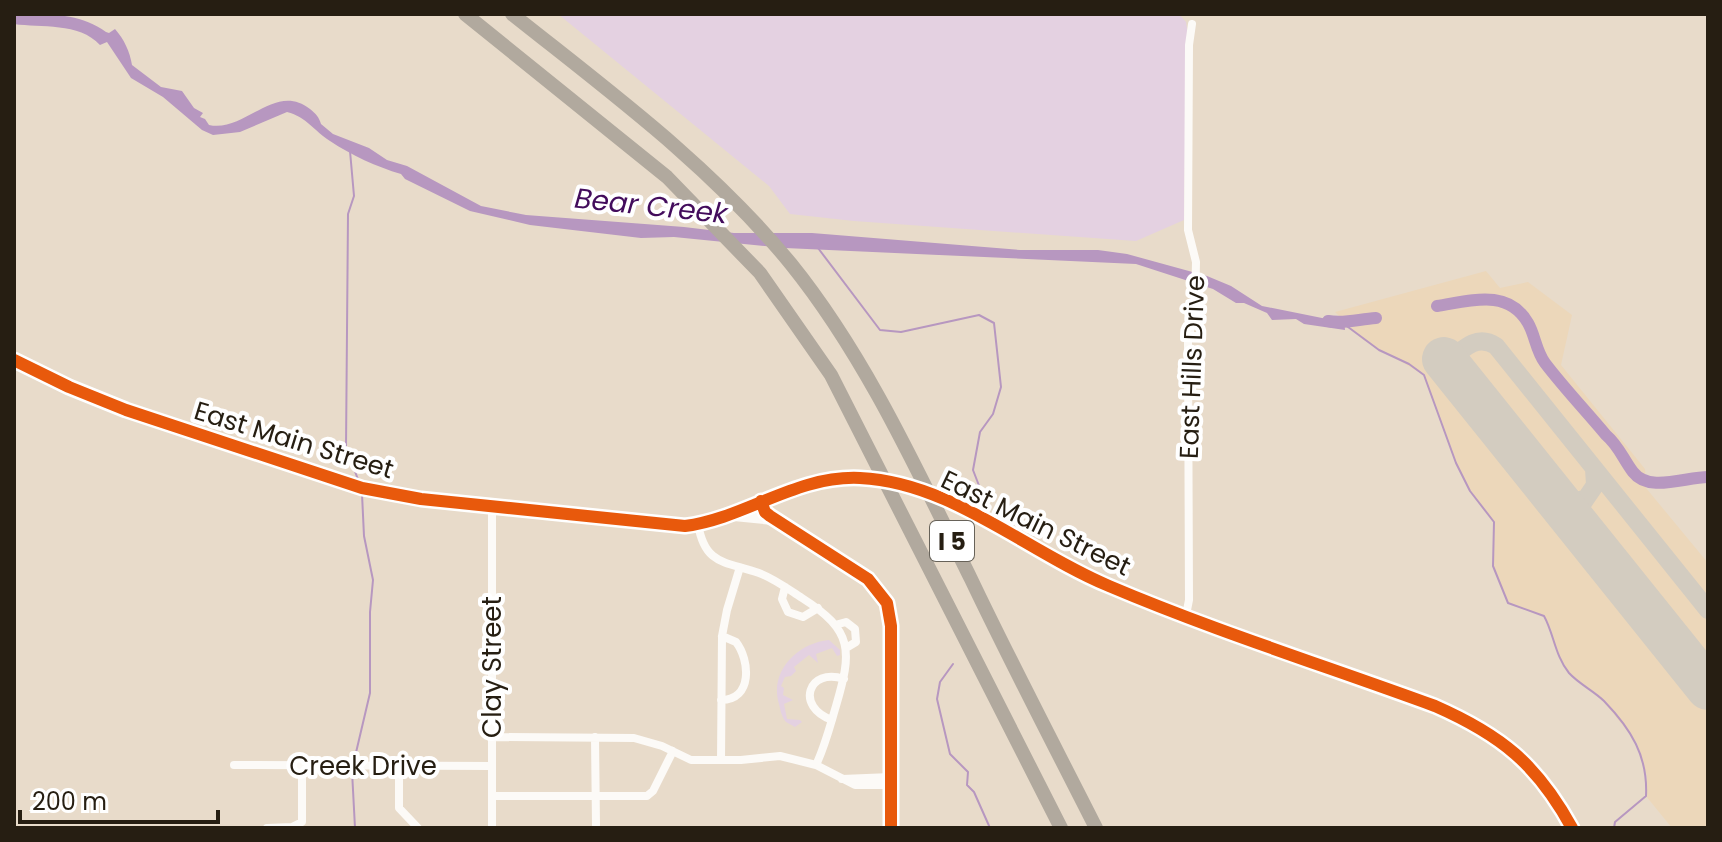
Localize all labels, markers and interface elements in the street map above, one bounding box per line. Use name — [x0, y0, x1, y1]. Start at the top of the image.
water label: Bear Creek — [573, 179, 731, 234]
street label: East Hills Drive — [1171, 275, 1213, 459]
street label: East Main Street — [190, 393, 398, 487]
street label: East Main Street — [935, 461, 1137, 585]
road number: I 5 — [930, 521, 974, 561]
street label: Clay Street — [474, 596, 510, 738]
street label: Creek Drive — [289, 748, 437, 784]
scale bar — [20, 774, 218, 824]
text: 200 m — [32, 785, 107, 818]

